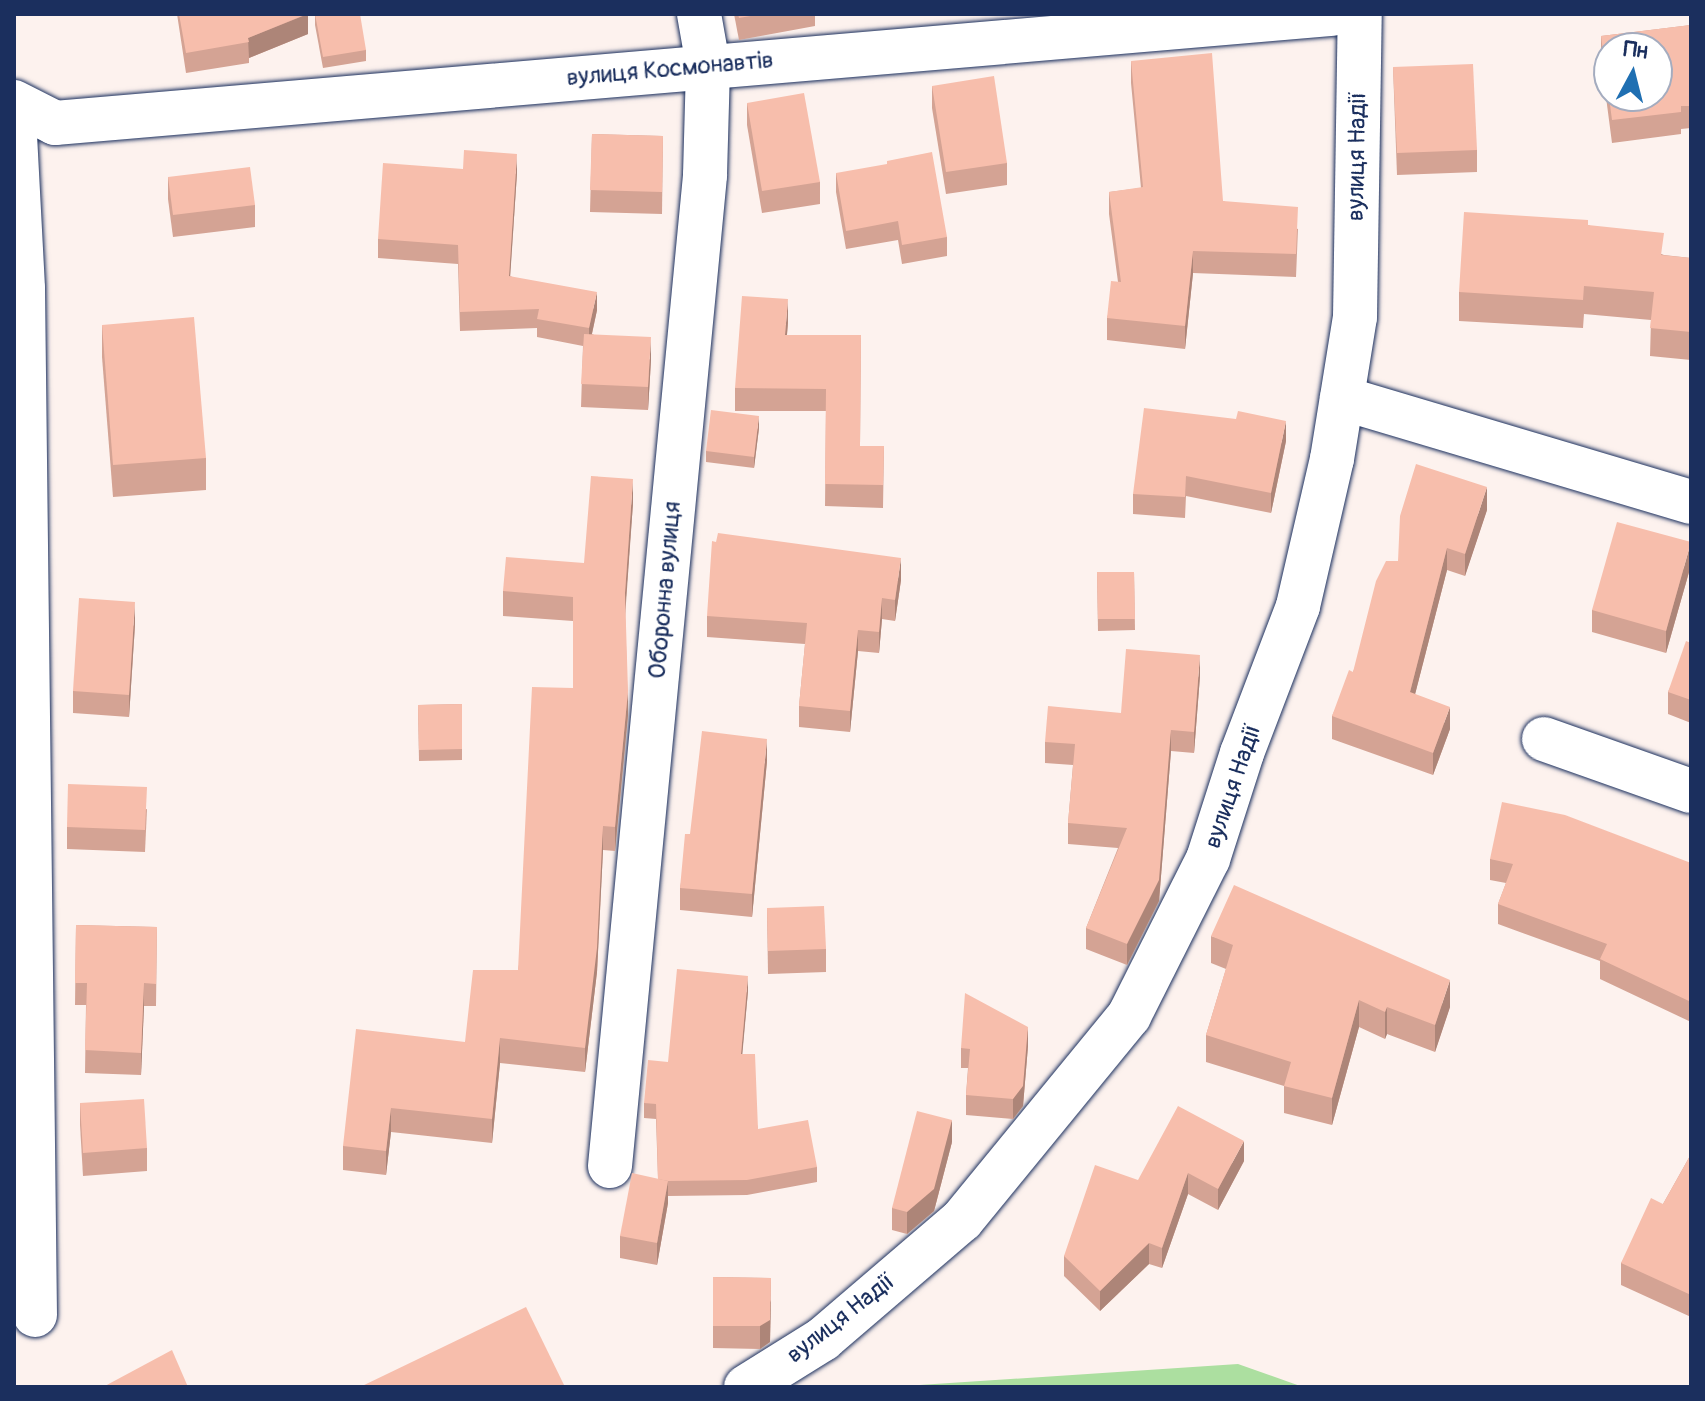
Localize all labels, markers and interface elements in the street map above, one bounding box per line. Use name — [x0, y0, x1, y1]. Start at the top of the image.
north arrow — [1593, 32, 1673, 112]
text: Пн — [1622, 35, 1649, 66]
street label: вулиця Космонавтів — [565, 46, 775, 92]
street label: вулиця Надії — [1341, 91, 1373, 221]
street label: Оборонна вулиця — [643, 500, 687, 680]
street label: вулиця Надії — [1198, 720, 1268, 852]
street label: вулиця Надії — [781, 1267, 901, 1369]

